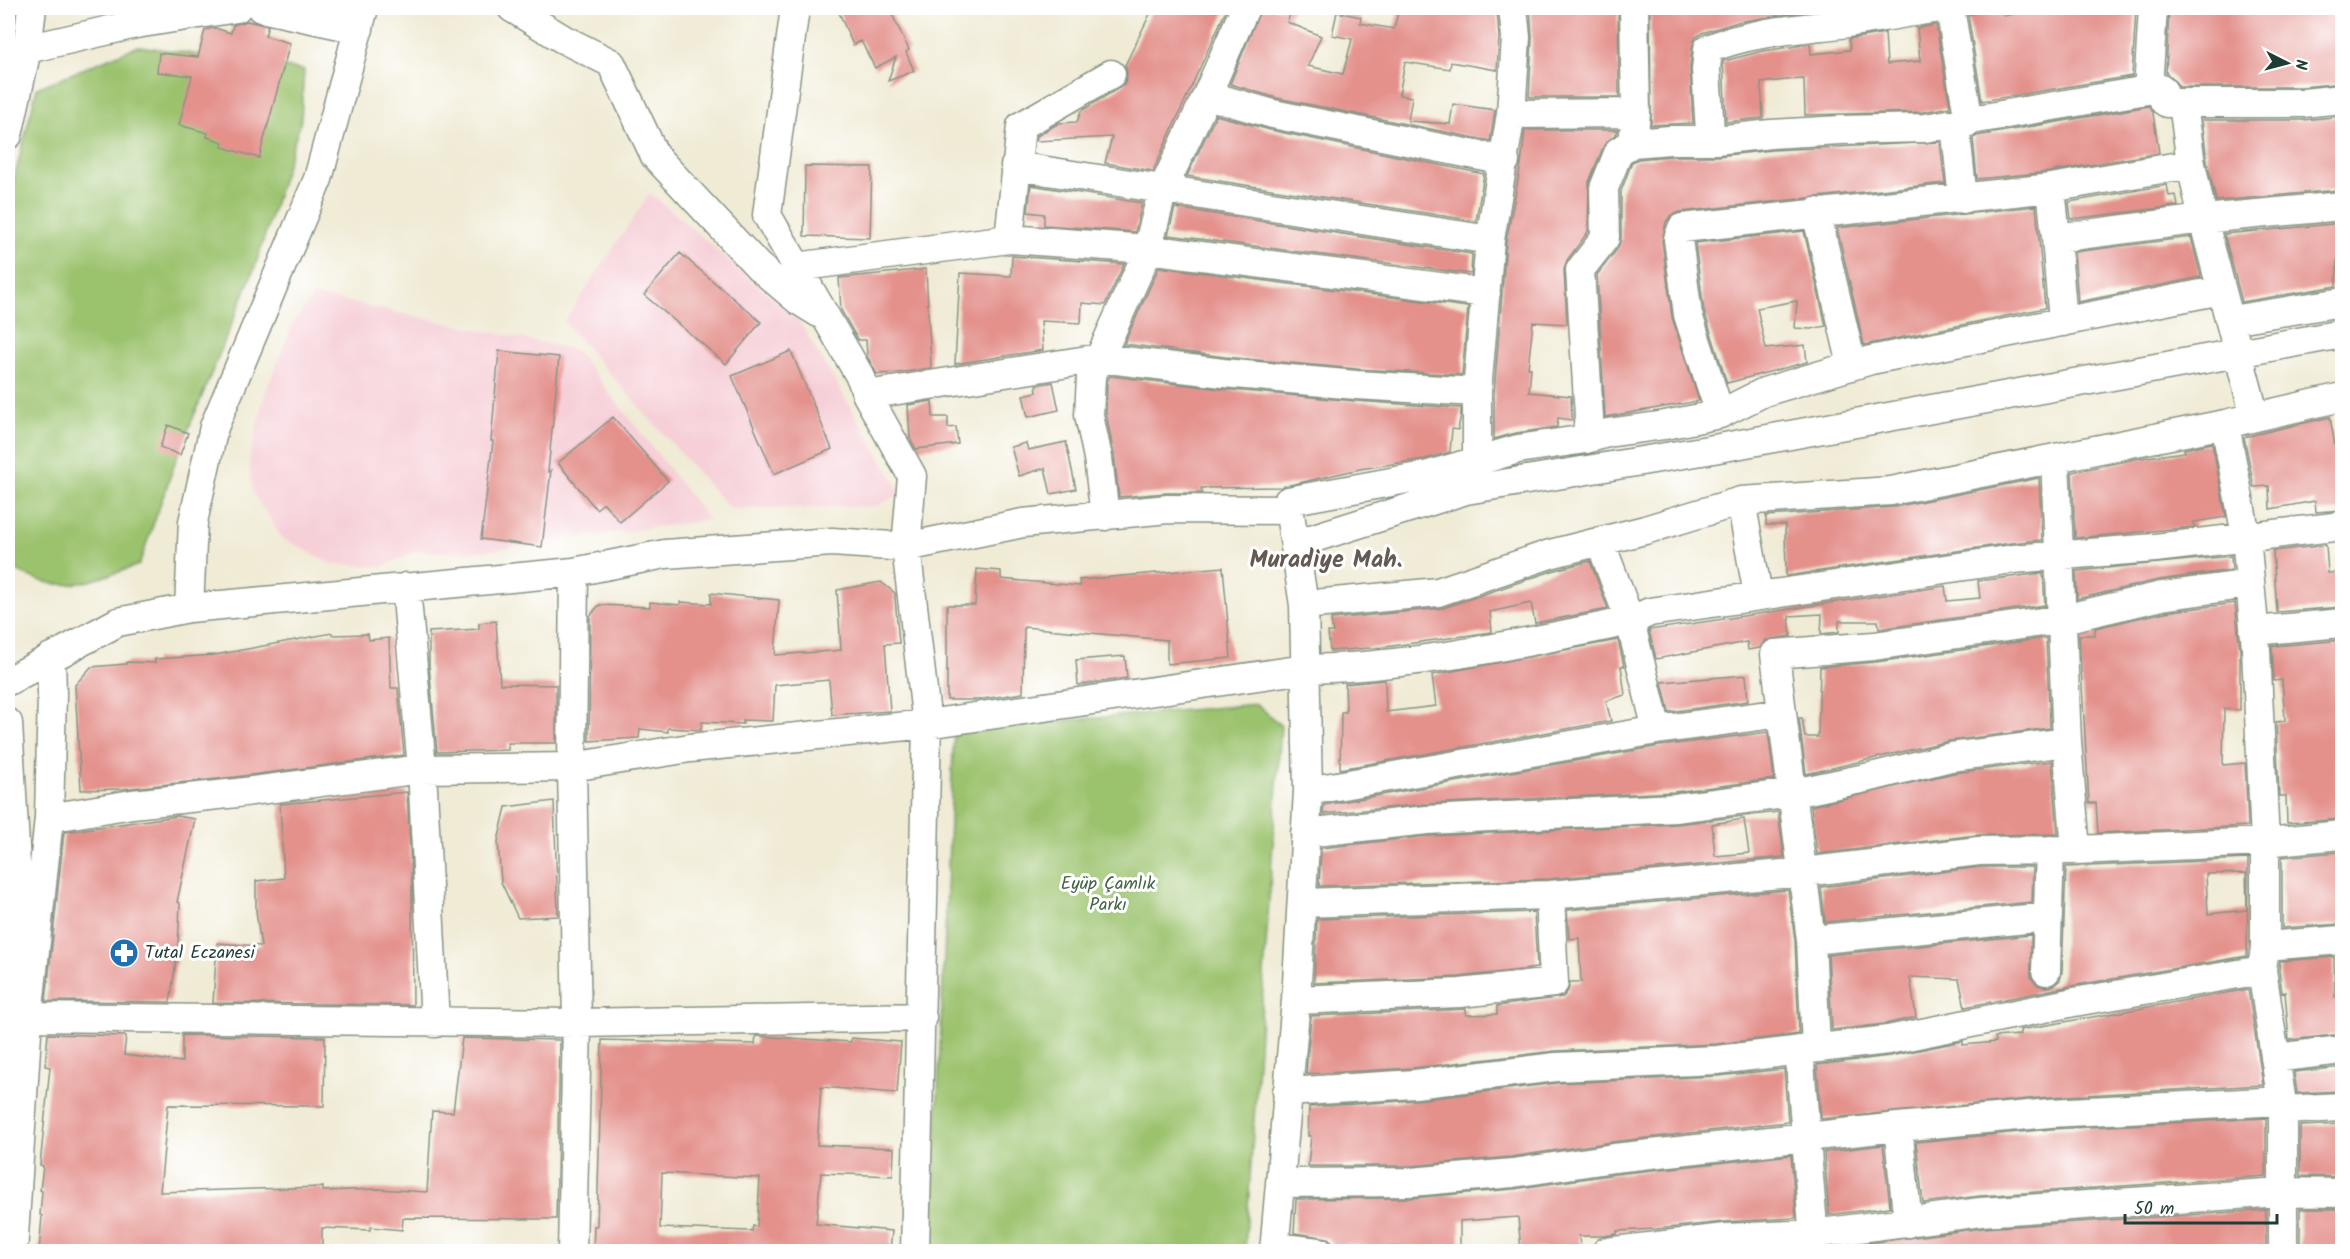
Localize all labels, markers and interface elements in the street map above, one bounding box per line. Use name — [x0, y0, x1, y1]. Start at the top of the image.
north arrow — [2257, 33, 2317, 93]
text: N — [2287, 58, 2313, 71]
district label: Muradiye Mah. — [1250, 541, 1402, 580]
park label: Eyüp Çamlık Parkı — [1061, 870, 1156, 920]
pharmacy icon: Tutal Eczanesi — [108, 937, 140, 969]
place label: Tutal Eczanesi — [145, 939, 256, 968]
scale bar — [2125, 1187, 2276, 1225]
text: 50 m — [2134, 1195, 2174, 1224]

